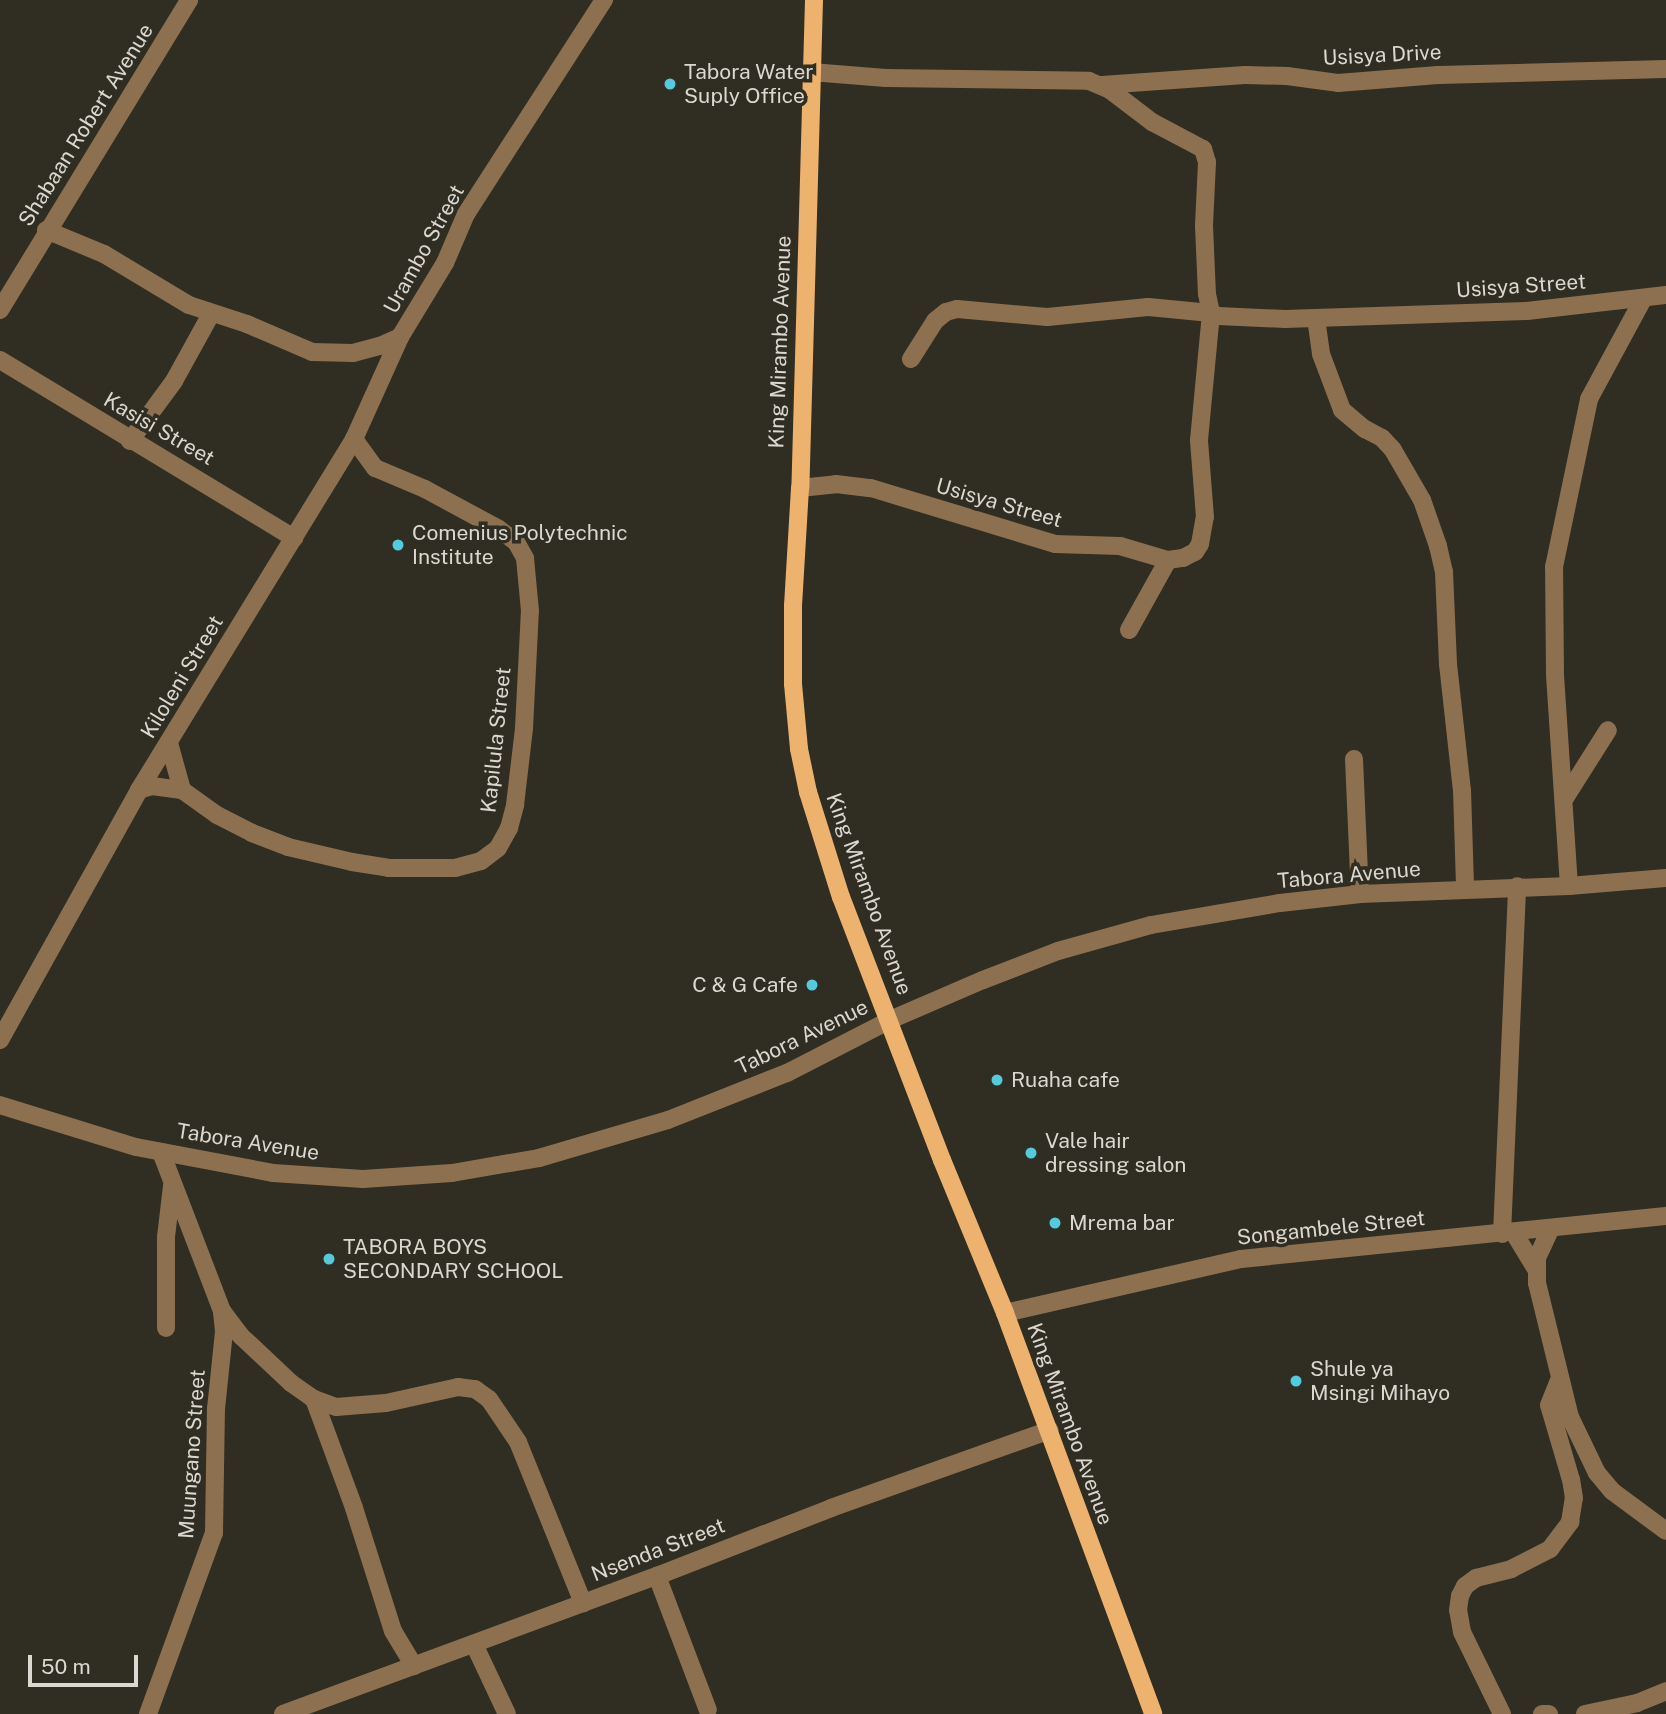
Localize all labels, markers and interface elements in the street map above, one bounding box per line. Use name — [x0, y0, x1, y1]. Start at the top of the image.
street label: Shabaan Robert Avenue — [13, 19, 159, 231]
street label: Usisya Drive — [1322, 39, 1442, 71]
place label: Tabora Water Suply Office — [684, 59, 814, 109]
marker: Tabora Water Suply Office — [662, 76, 678, 92]
street label: Urambo Street — [378, 180, 470, 318]
street label: King Mirambo Avenue — [764, 235, 796, 449]
street label: Usisya Street — [1455, 269, 1587, 303]
street label: Kasisi Street — [99, 387, 219, 471]
street label: Usisya Street — [933, 473, 1065, 533]
place label: Comenius Polytechnic Institute — [412, 520, 628, 570]
marker: Comenius Polytechnic Institute — [390, 537, 406, 553]
street label: Kiloleni Street — [135, 611, 229, 743]
street label: Kapilula Street — [476, 666, 516, 814]
street label: King Mirambo Avenue — [821, 790, 917, 998]
street label: Tabora Avenue — [1276, 856, 1422, 894]
place label: C & G Cafe — [692, 972, 798, 998]
marker: C & G Cafe — [804, 977, 820, 993]
street label: Tabora Avenue — [732, 994, 872, 1080]
place label: Ruaha cafe — [1011, 1067, 1120, 1093]
marker: Ruaha cafe — [989, 1072, 1005, 1088]
street label: Tabora Avenue — [175, 1118, 321, 1166]
place label: Vale hair dressing salon — [1045, 1128, 1186, 1178]
marker: Vale hair dressing salon — [1023, 1145, 1039, 1161]
street label: Songambele Street — [1236, 1206, 1426, 1250]
place label: Mrema bar — [1069, 1210, 1175, 1236]
marker: Mrema bar — [1047, 1215, 1063, 1231]
place label: TABORA BOYS SECONDARY SCHOOL — [343, 1234, 564, 1284]
marker: TABORA BOYS SECONDARY SCHOOL — [321, 1251, 337, 1267]
street label: King Mirambo Avenue — [1022, 1320, 1118, 1528]
place label: Shule ya Msingi Mihayo — [1310, 1356, 1450, 1406]
street label: Muungano Street — [174, 1368, 210, 1540]
marker: Shule ya Msingi Mihayo — [1288, 1373, 1304, 1389]
street label: Nsenda Street — [588, 1513, 728, 1587]
scale bar — [32, 1640, 142, 1684]
text: 50 m — [41, 1654, 91, 1679]

